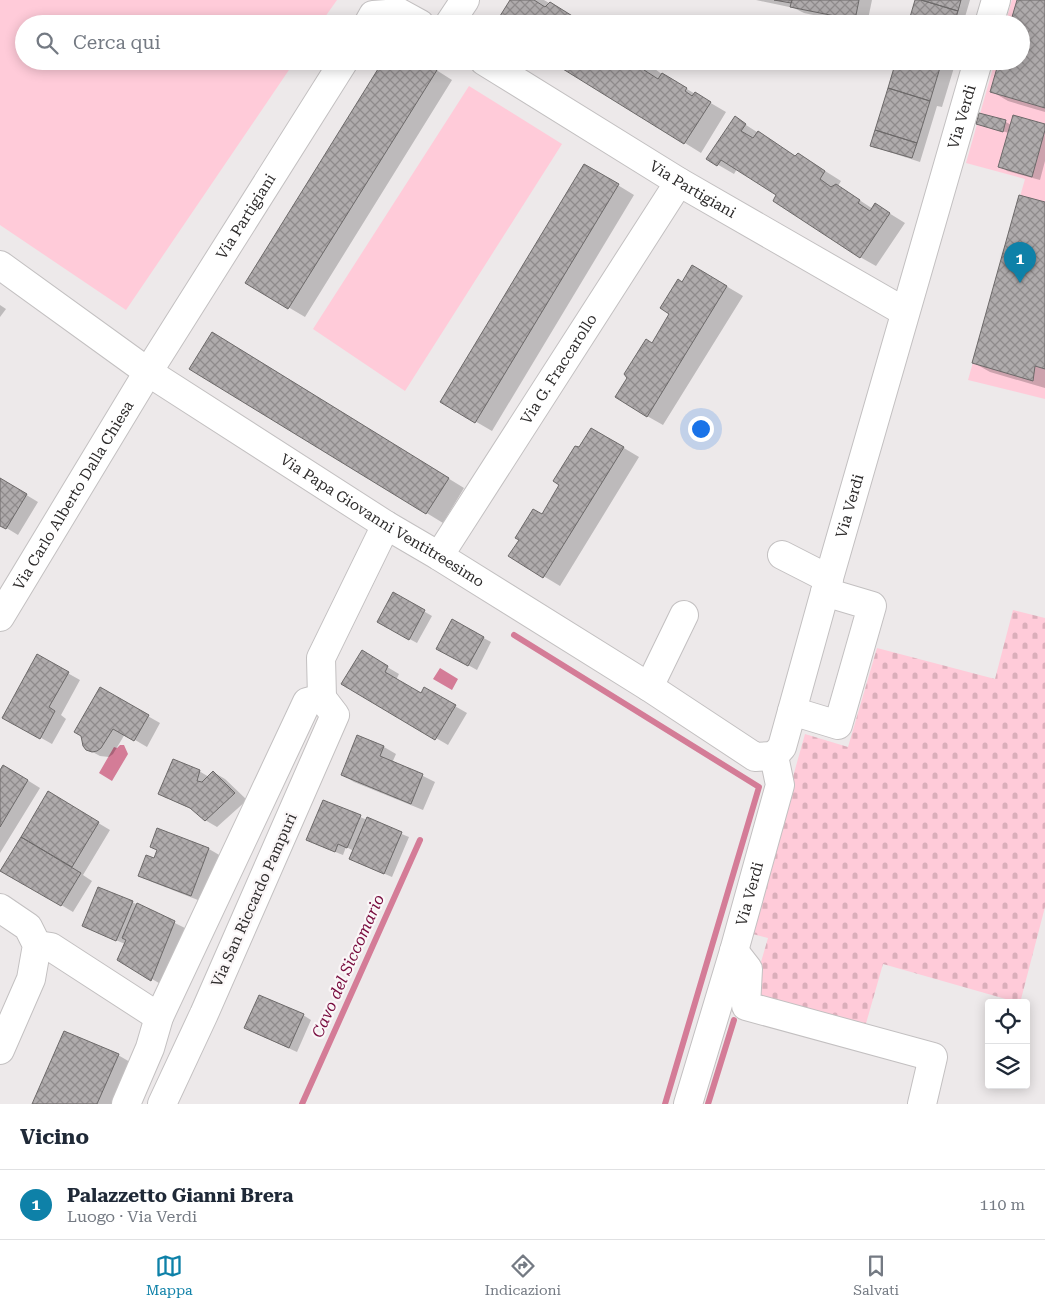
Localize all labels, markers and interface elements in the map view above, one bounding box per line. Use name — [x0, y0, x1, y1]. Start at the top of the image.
search box — [15, 15, 1030, 70]
icon: search — [33, 29, 61, 57]
text: Cerca qui — [73, 31, 161, 54]
street label: Via Verdi — [944, 83, 980, 151]
street label: Via Partigiani — [646, 157, 739, 222]
street label: Via Partigiani — [212, 170, 280, 263]
pin: 1 — [1004, 242, 1036, 283]
street label: Via G. Fraccarollo — [517, 311, 601, 428]
street label: Via Carlo Alberto Dalla Chiesa — [9, 398, 137, 593]
your location — [688, 416, 714, 442]
street label: Via Papa Giovanni Ventitreesimo — [277, 450, 488, 591]
street label: Via Verdi — [832, 472, 868, 540]
street label: Via San Riccardo Pampuri — [208, 810, 301, 990]
street label: Via Verdi — [732, 860, 767, 928]
water label: Cavo del Siccomario — [308, 891, 388, 1041]
map controls — [985, 999, 1030, 1089]
button: locate — [985, 999, 1030, 1044]
button: layers — [985, 1044, 1030, 1089]
text: Vicino — [20, 1125, 89, 1149]
text: Palazzetto Gianni Brera — [67, 1184, 293, 1207]
text: 1 — [32, 1195, 40, 1214]
text: 110 m — [979, 1195, 1025, 1214]
text: Luogo · Via Verdi — [67, 1207, 197, 1226]
tab: Mappa — [146, 1252, 193, 1298]
tab: Indicazioni — [485, 1252, 561, 1298]
tab: Salvati — [853, 1252, 899, 1298]

